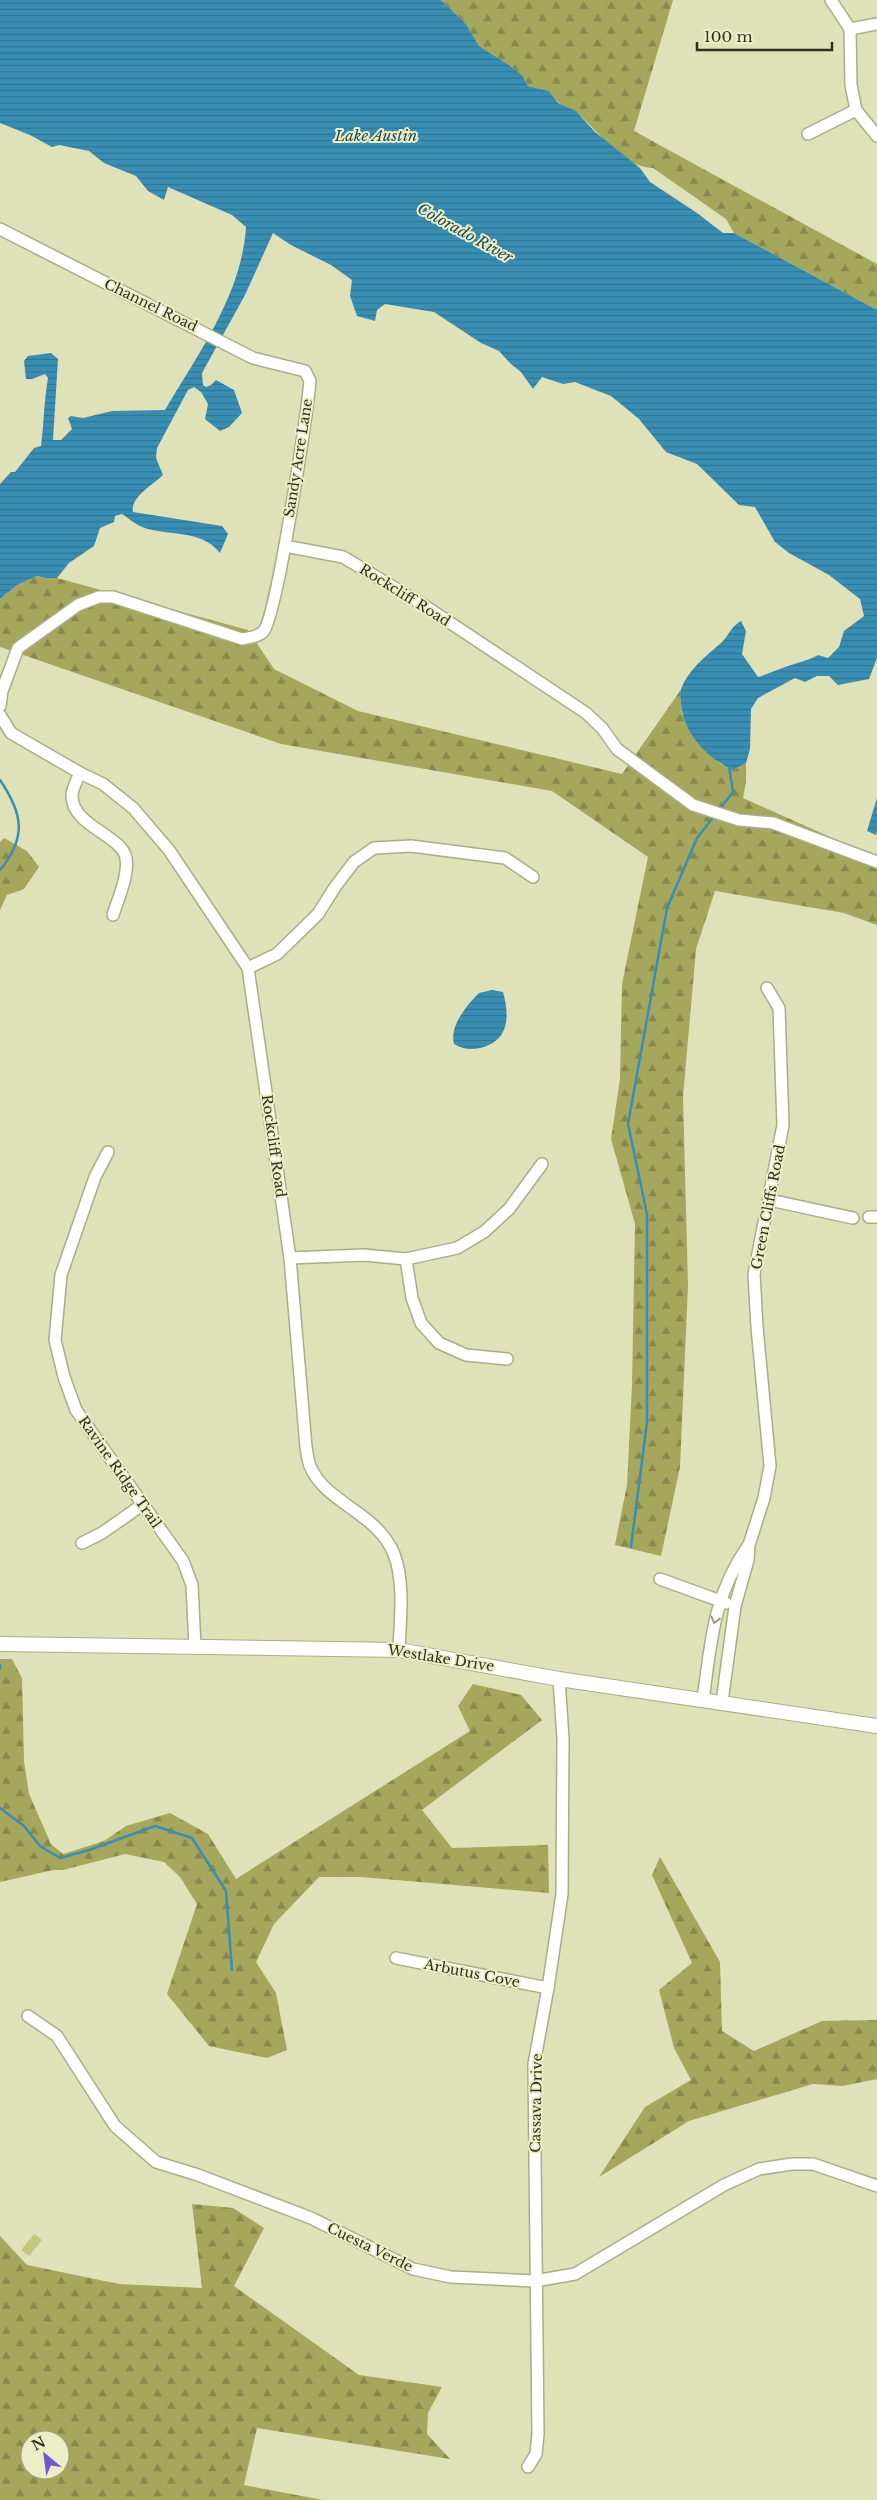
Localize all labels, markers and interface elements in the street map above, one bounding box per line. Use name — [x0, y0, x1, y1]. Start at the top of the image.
scale bar — [697, 20, 832, 52]
text: 100 m — [704, 27, 753, 46]
water label: Lake Austin — [334, 126, 417, 145]
water label: Colorado River — [414, 199, 517, 267]
street label: Channel Road — [101, 275, 201, 336]
street label: Sandy Acre Lane — [280, 397, 316, 519]
street label: Rockcliff Road — [356, 560, 454, 630]
street label: Rockcliff Road — [258, 1093, 290, 1199]
street label: Green Cliffs Road — [747, 1143, 789, 1271]
street label: Ravine Ridge Trail — [75, 1412, 166, 1532]
one-way arrow — [710, 1616, 721, 1625]
street label: Westlake Drive — [386, 1641, 496, 1675]
street label: Arbutus Cove — [421, 1955, 522, 1991]
street label: Cassava Drive — [526, 2053, 546, 2153]
street label: Cuesta Verde — [324, 2218, 416, 2276]
north arrow — [20, 2430, 70, 2480]
text: N — [29, 2433, 49, 2455]

